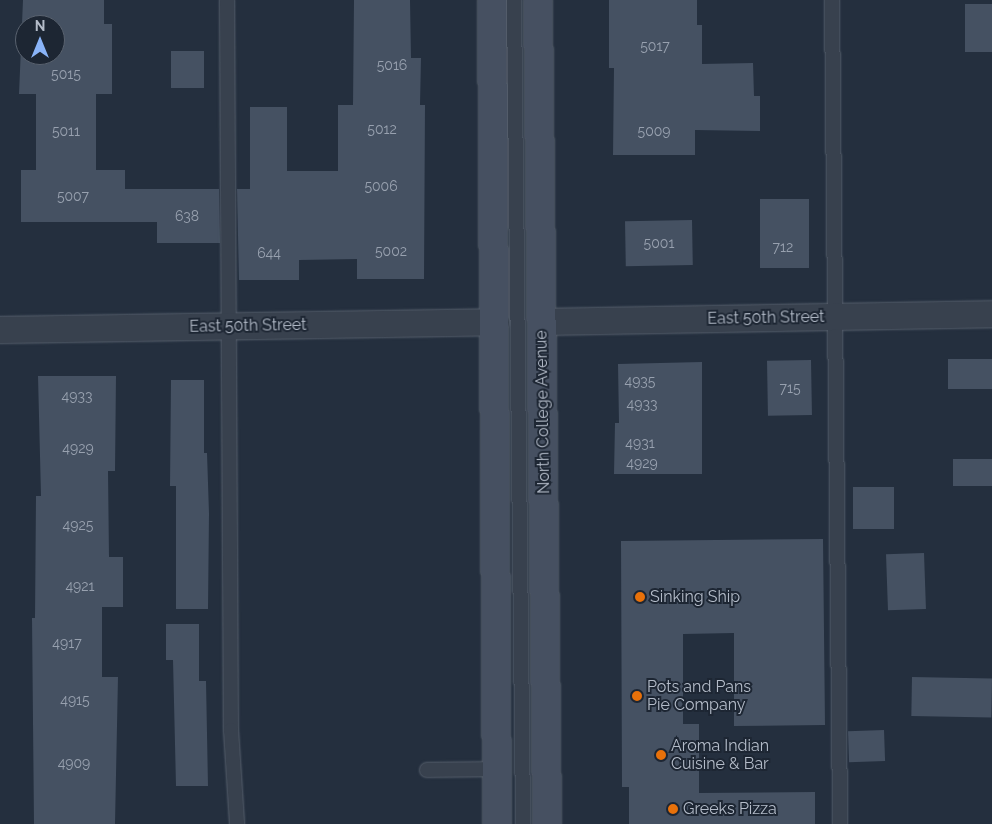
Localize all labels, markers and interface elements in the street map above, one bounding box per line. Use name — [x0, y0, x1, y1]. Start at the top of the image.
north arrow — [15, 15, 65, 65]
text: N — [35, 18, 45, 34]
house number: 5017 — [640, 38, 670, 54]
house number: 5016 — [377, 57, 407, 73]
house number: 5015 — [51, 66, 81, 82]
house number: 5012 — [367, 121, 397, 137]
house number: 5011 — [52, 123, 80, 139]
house number: 5009 — [638, 123, 670, 139]
house number: 5006 — [364, 178, 398, 194]
house number: 5007 — [57, 188, 89, 204]
house number: 638 — [175, 208, 199, 224]
house number: 5001 — [644, 235, 674, 251]
house number: 712 — [773, 239, 793, 255]
house number: 5002 — [375, 243, 407, 259]
house number: 644 — [257, 245, 281, 261]
street label: East 50th Street — [707, 307, 825, 329]
street label: East 50th Street — [189, 315, 307, 337]
street label: North College Avenue — [532, 330, 554, 494]
house number: 4935 — [625, 373, 655, 389]
house number: 715 — [779, 380, 801, 396]
house number: 4933 — [62, 388, 92, 404]
house number: 4933 — [627, 396, 657, 412]
house number: 4931 — [625, 435, 655, 451]
house number: 4929 — [62, 440, 94, 456]
house number: 4929 — [626, 455, 658, 471]
house number: 4925 — [63, 517, 93, 533]
house number: 4921 — [65, 578, 95, 594]
place label: Sinking Ship — [650, 587, 740, 607]
marker: Sinking Ship — [634, 591, 646, 603]
house number: 4917 — [52, 635, 82, 651]
place label: Pots and Pans Pie Company — [647, 677, 751, 715]
marker: Pots and Pans Pie Company — [631, 690, 643, 702]
house number: 4915 — [60, 692, 90, 708]
place label: Aroma Indian Cuisine & Bar — [671, 736, 769, 774]
marker: Aroma Indian Cuisine & Bar — [655, 749, 667, 761]
house number: 4909 — [58, 755, 90, 771]
place label: Greeks Pizza — [683, 799, 777, 819]
marker: Greeks Pizza — [667, 803, 679, 815]

